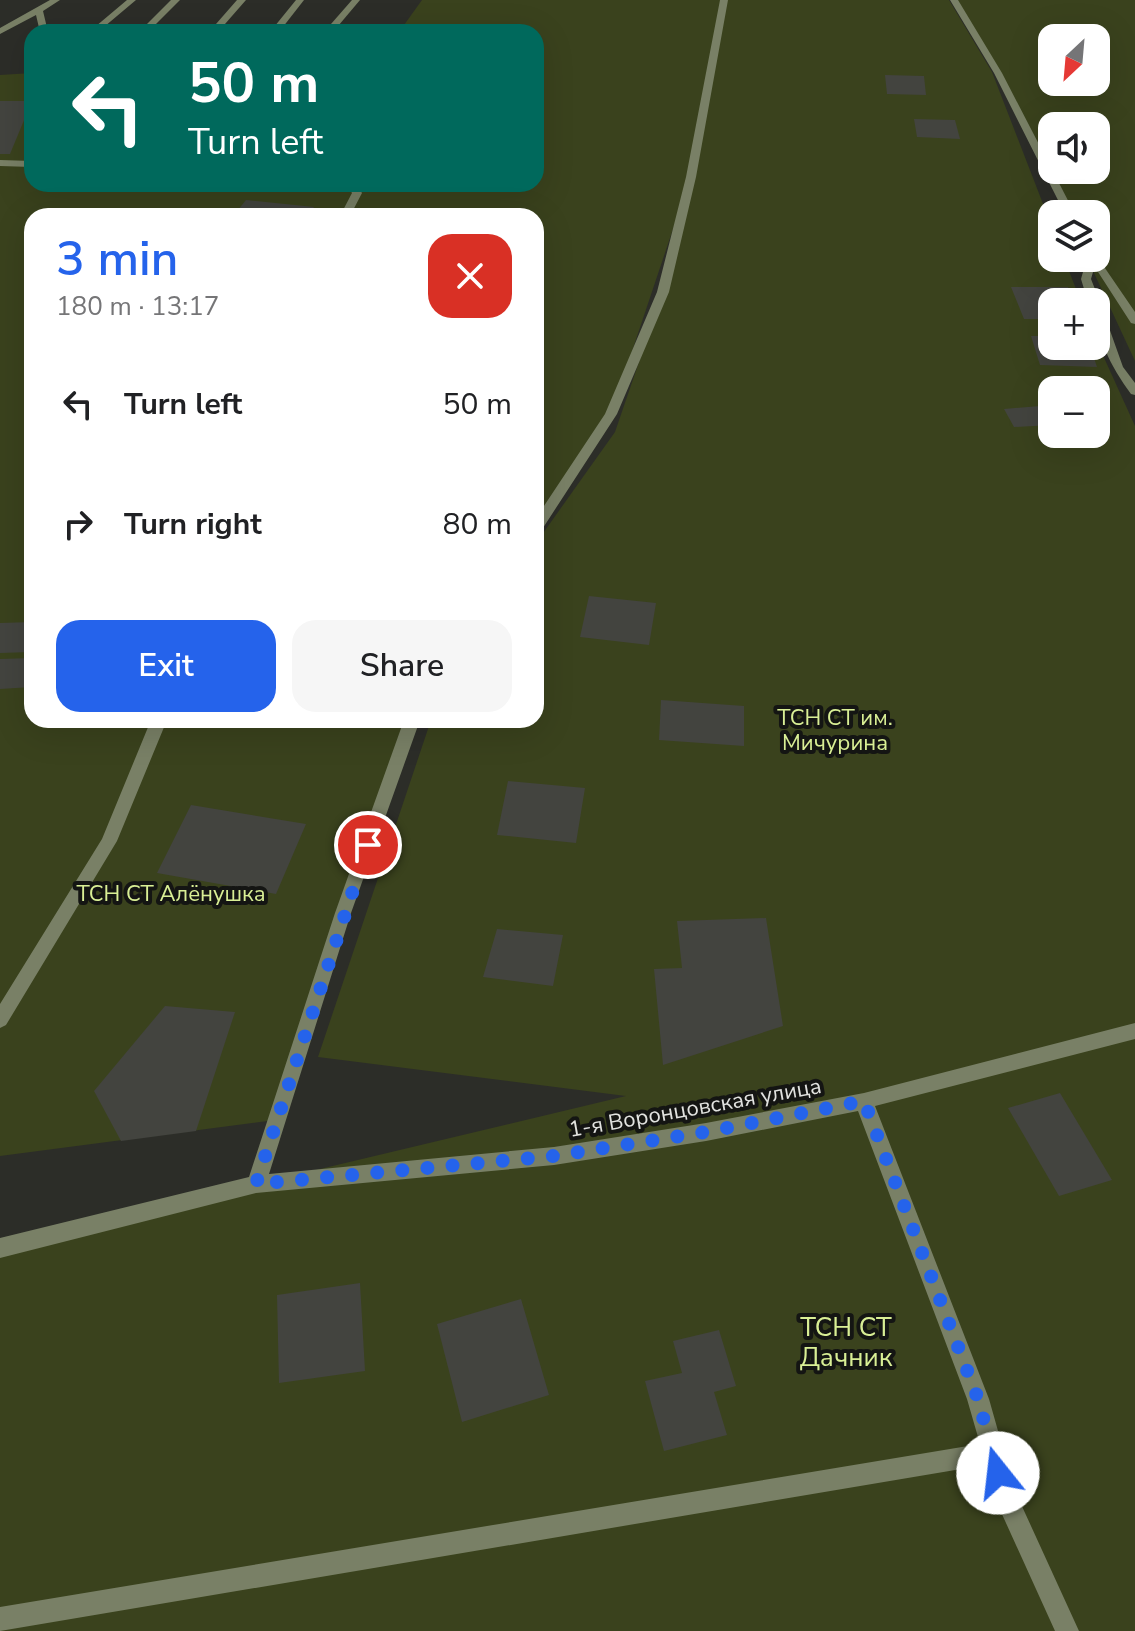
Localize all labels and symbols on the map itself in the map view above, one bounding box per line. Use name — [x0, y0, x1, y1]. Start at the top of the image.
north arrow — [1038, 24, 1110, 96]
park label: ТСН СТ им. Мичурина — [777, 703, 893, 758]
pin — [334, 811, 402, 879]
park label: ТСН СТ Алёнушка — [76, 879, 266, 909]
street label: 1-я Воронцовская улица — [566, 1071, 824, 1145]
park label: ТСН СТ Дачник — [800, 1310, 893, 1375]
position arrow — [956, 1431, 1040, 1515]

